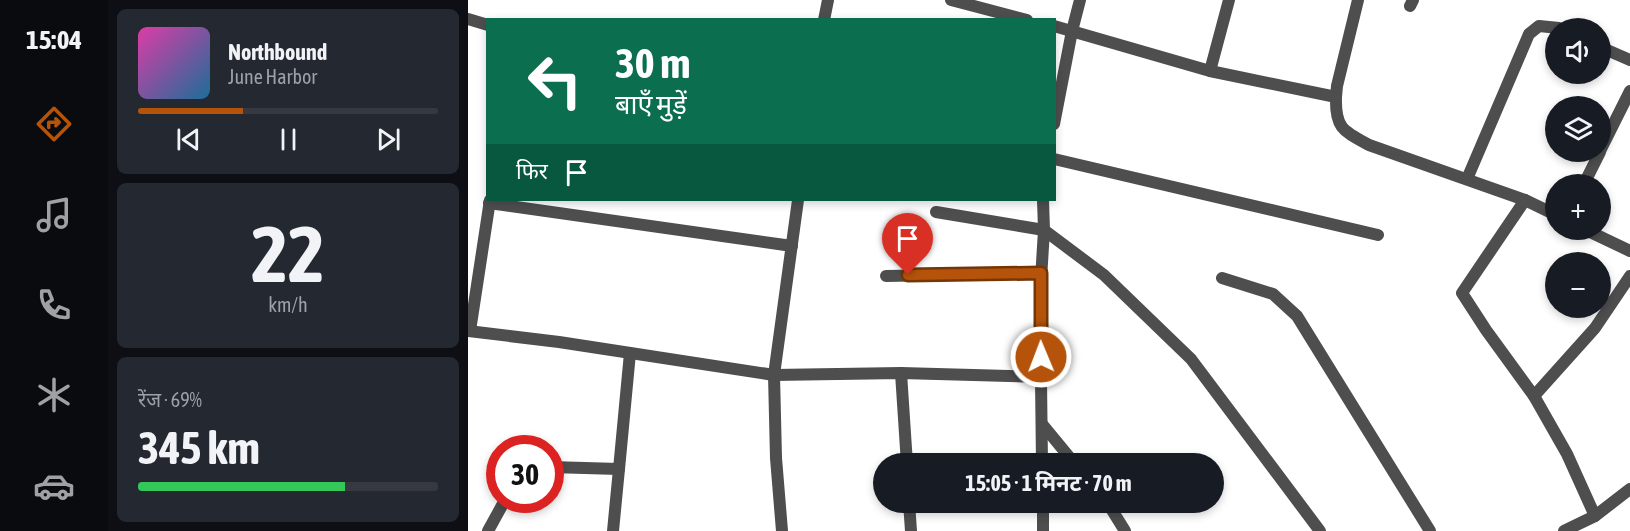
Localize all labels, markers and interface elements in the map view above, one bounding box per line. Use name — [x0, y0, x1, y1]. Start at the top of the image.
map controls — [1545, 18, 1611, 318]
button: sound — [1545, 18, 1611, 84]
text: 15:04 — [26, 24, 82, 55]
text: Northbound — [228, 39, 327, 65]
text: 30 m — [615, 39, 690, 87]
icon: left — [516, 42, 594, 120]
text: June Harbor — [228, 65, 317, 88]
text: बाएँ मुड़ें — [615, 89, 687, 120]
button: layers — [1545, 96, 1611, 162]
icon: directions — [33, 103, 75, 145]
icon: previous — [172, 123, 205, 156]
icon: pause — [272, 123, 305, 156]
icon: next — [372, 123, 405, 156]
icon: arrive — [560, 156, 593, 189]
text: फिर — [516, 158, 548, 184]
button: + — [1545, 174, 1611, 240]
icon: music — [33, 194, 75, 236]
text: 22 — [251, 209, 325, 299]
pin — [882, 213, 933, 275]
icon: arrive — [891, 222, 924, 255]
button: − — [1545, 252, 1611, 318]
icon: phone — [33, 284, 75, 326]
text: km/h — [268, 293, 308, 316]
position arrow — [1009, 325, 1073, 389]
icon: climate — [33, 374, 75, 416]
text: रेंज · 69% — [138, 388, 202, 411]
text: 345 km — [138, 422, 260, 474]
speed limit sign: 30 — [486, 435, 564, 513]
icon: car — [33, 465, 75, 507]
text: 15:05 · 1 मिनट · 70 m — [965, 470, 1132, 496]

